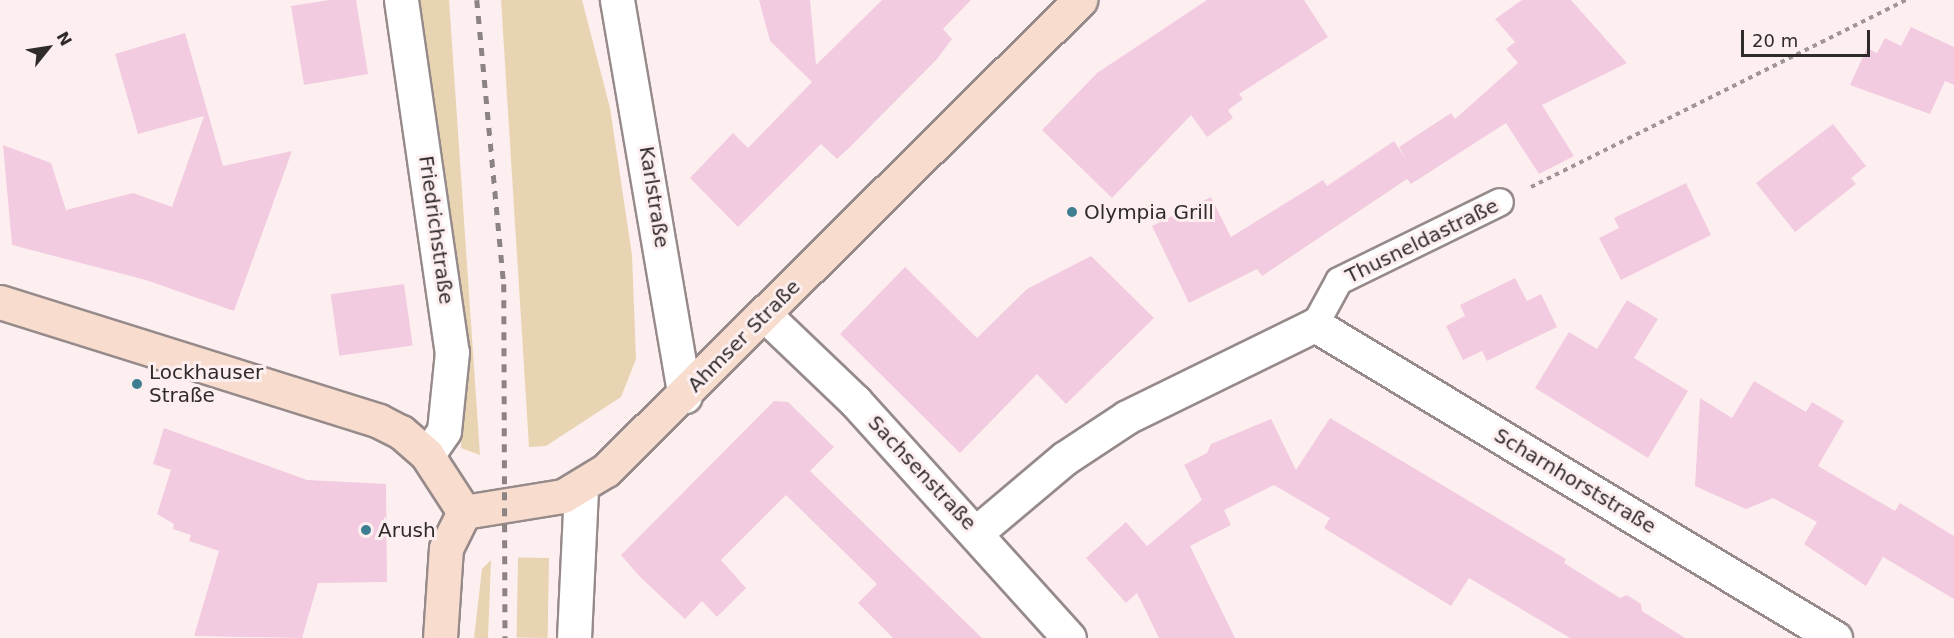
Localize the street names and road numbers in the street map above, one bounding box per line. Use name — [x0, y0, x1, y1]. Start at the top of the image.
street label: Karlstraße — [634, 145, 674, 249]
street label: Friedrichstraße — [414, 154, 458, 306]
street label: Thusneldastraße — [1342, 194, 1502, 288]
street label: Ahmser Straße — [683, 275, 805, 397]
street label: Sachsenstraße — [863, 411, 981, 535]
street label: Scharnhorststraße — [1490, 423, 1660, 539]

